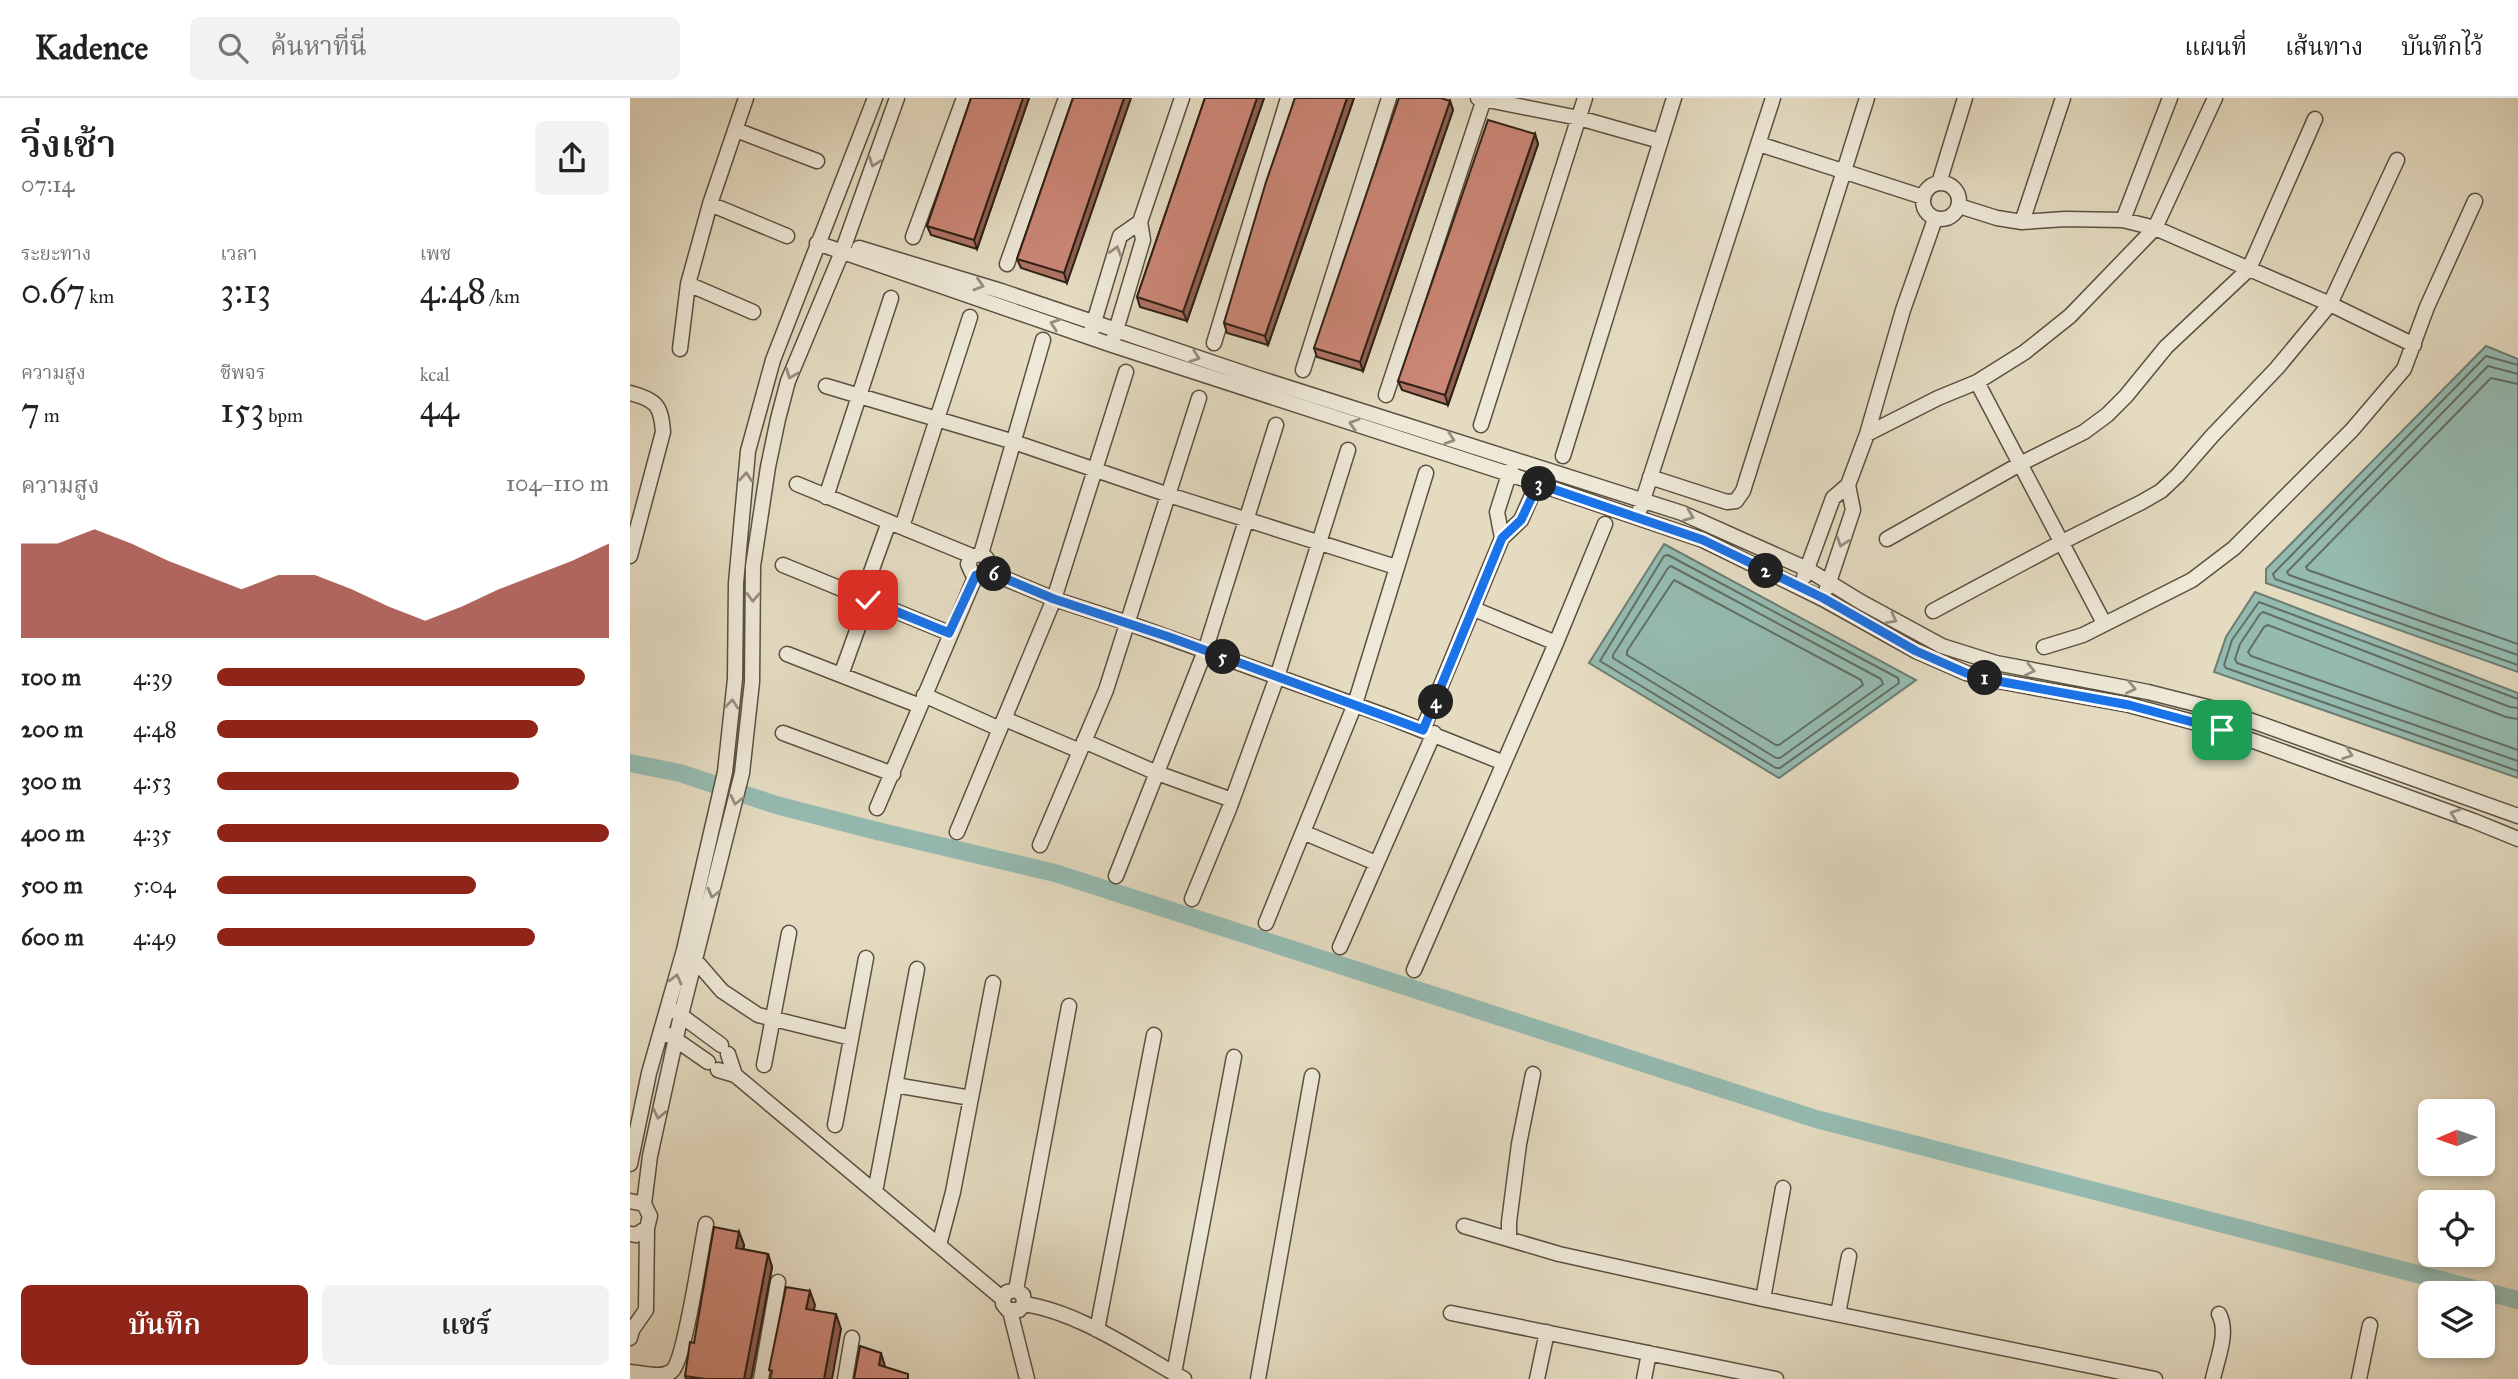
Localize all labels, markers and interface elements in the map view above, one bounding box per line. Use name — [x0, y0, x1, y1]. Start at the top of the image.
search box — [190, 17, 680, 80]
text: Kadence — [35, 28, 148, 68]
icon: search — [214, 29, 252, 67]
text: ค้นหาที่นี่ — [270, 30, 367, 62]
text: แผนที่ — [2184, 32, 2247, 62]
text: เส้นทาง — [2285, 32, 2363, 62]
text: บันทึกไว้ — [2401, 32, 2483, 62]
text: วิ่งเช้า — [21, 121, 116, 167]
button: share — [535, 121, 609, 195]
one-way arrow — [868, 156, 882, 168]
text: 07:14 — [21, 170, 74, 198]
text: ระยะทาง — [21, 242, 91, 265]
text: เวลา — [220, 242, 257, 265]
text: เพซ — [420, 242, 451, 265]
one-way arrow — [1107, 245, 1122, 257]
text: 0.67 — [21, 270, 85, 313]
text: 3:13 — [220, 270, 271, 313]
text: 4:48 — [420, 270, 486, 313]
one-way arrow — [973, 276, 985, 291]
text: km — [85, 285, 114, 308]
text: /km — [486, 285, 520, 308]
one-way arrow — [1049, 318, 1062, 332]
one-way arrow — [1188, 349, 1200, 363]
text: ความสูง — [21, 361, 86, 384]
text: ชีพจร — [220, 361, 265, 384]
text: kcal — [420, 363, 450, 386]
one-way arrow — [786, 367, 800, 379]
text: 44 — [420, 386, 459, 429]
text: 7 — [21, 389, 40, 432]
text: 153 — [220, 389, 264, 432]
text: m — [40, 404, 60, 427]
text: bpm — [264, 404, 303, 427]
one-way arrow — [1349, 418, 1361, 432]
one-way arrow — [1443, 431, 1455, 445]
pin: 3 — [1522, 466, 1556, 502]
text: 104–110 m — [506, 469, 609, 497]
text: ความสูง — [21, 471, 99, 499]
one-way arrow — [738, 472, 753, 483]
text: 3 — [1535, 472, 1542, 495]
one-way arrow — [1683, 508, 1695, 522]
one-way arrow — [1836, 536, 1851, 548]
pin: 2 — [1748, 554, 1784, 588]
pin: 6 — [976, 556, 1012, 592]
text: 2 — [1761, 559, 1770, 582]
text: 6 — [989, 562, 998, 585]
pin — [838, 570, 898, 630]
icon: check — [849, 581, 887, 619]
one-way arrow — [745, 592, 760, 603]
one-way arrow — [1884, 611, 1897, 624]
pin: 5 — [1206, 640, 1240, 674]
text: 5 — [1218, 645, 1227, 668]
pin: 1 — [1968, 660, 2002, 696]
one-way arrow — [2024, 662, 2036, 677]
text: 100 m — [21, 663, 81, 691]
text: 4:39 — [133, 663, 173, 691]
text: 1 — [1981, 666, 1988, 689]
one-way arrow — [2125, 680, 2137, 695]
pin: 4 — [1418, 684, 1454, 720]
text: 4 — [1430, 690, 1441, 713]
one-way arrow — [724, 698, 739, 709]
pin — [2192, 700, 2252, 760]
icon: arrive — [2203, 711, 2241, 749]
text: 200 m — [21, 715, 83, 743]
text: 4:48 — [133, 715, 177, 743]
one-way arrow — [2342, 746, 2354, 760]
text: 300 m — [21, 767, 81, 795]
text: 4:53 — [133, 767, 172, 795]
one-way arrow — [730, 794, 745, 806]
one-way arrow — [2449, 808, 2461, 822]
text: 400 m — [21, 819, 85, 847]
text: 4:35 — [133, 819, 172, 847]
text: 500 m — [21, 871, 83, 899]
text: 5:04 — [133, 871, 176, 899]
one-way arrow — [707, 887, 721, 899]
text: 600 m — [21, 923, 84, 951]
text: 4:49 — [133, 923, 177, 951]
one-way arrow — [668, 973, 682, 985]
north arrow — [2418, 1099, 2496, 1176]
map controls — [2418, 1099, 2495, 1358]
one-way arrow — [653, 1108, 668, 1120]
button: locate — [2418, 1190, 2495, 1267]
button: layers — [2418, 1281, 2495, 1358]
button: บันทึก — [21, 1285, 308, 1365]
button: แชร์ — [322, 1285, 609, 1365]

